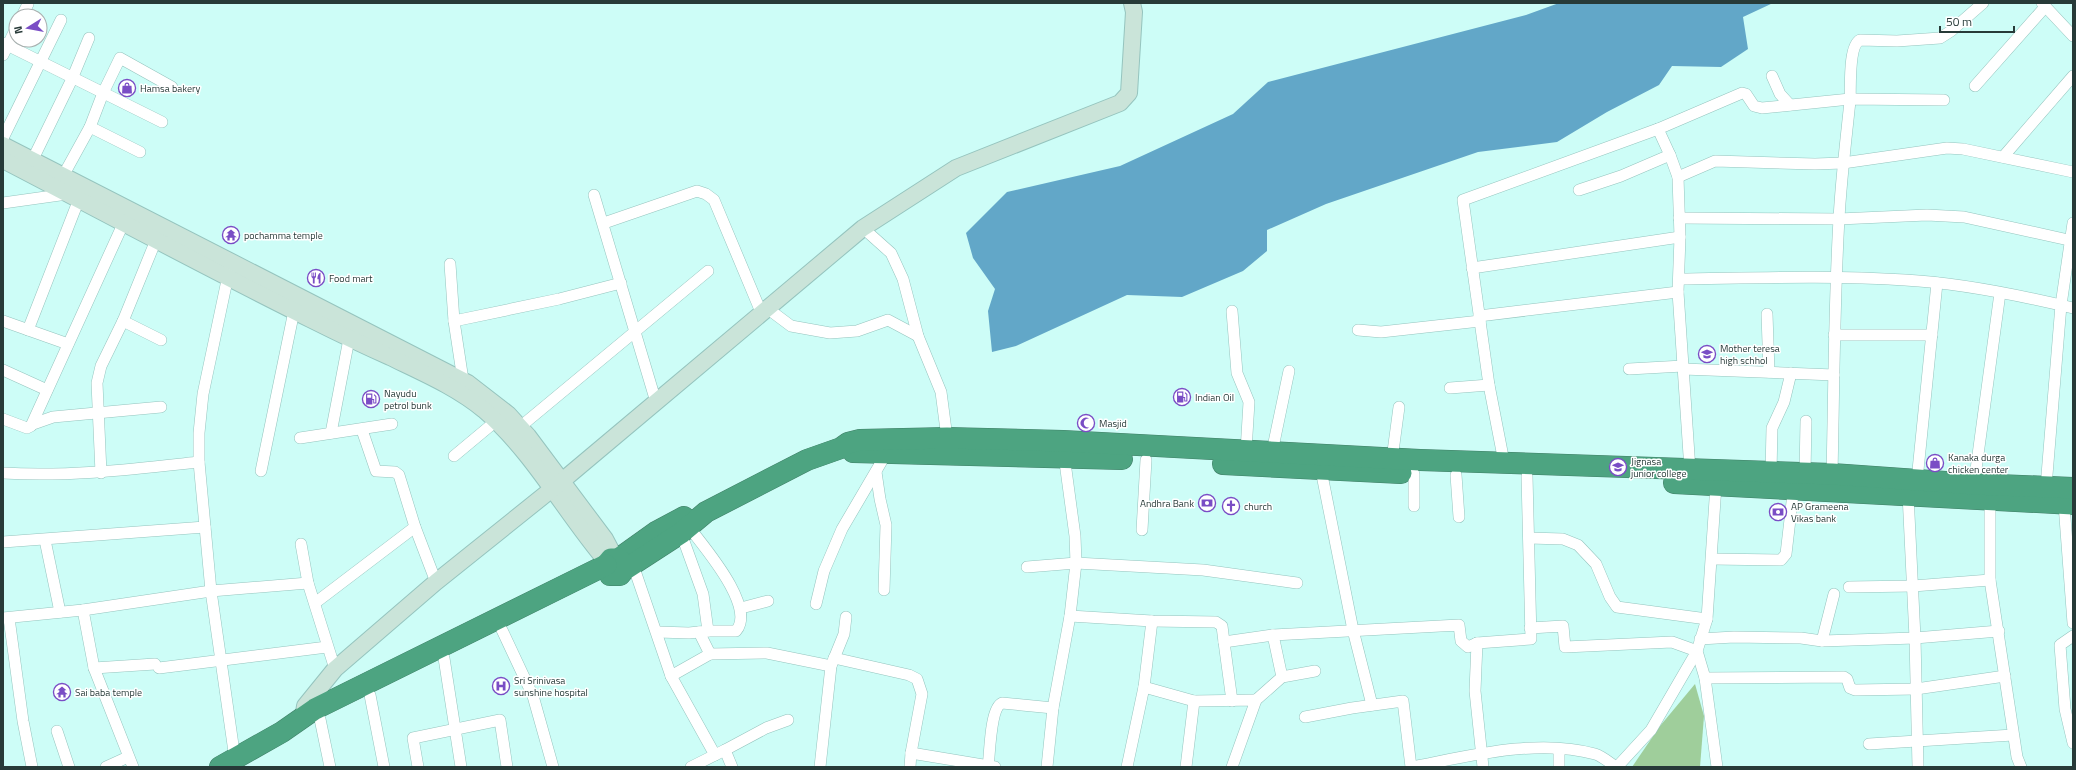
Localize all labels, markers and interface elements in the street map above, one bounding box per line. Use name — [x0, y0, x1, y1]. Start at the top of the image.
north arrow — [8, 8, 48, 48]
scale bar — [1940, 8, 2014, 34]
text: 50 m — [1946, 12, 1972, 31]
text: N — [10, 25, 27, 35]
shop icon: Hamsa bakery — [117, 78, 137, 98]
place label: Hamsa bakery — [140, 81, 200, 96]
temple icon: pochamma temple — [221, 225, 241, 245]
place label: pochamma temple — [244, 228, 323, 243]
restaurant icon: Food mart — [306, 268, 326, 288]
place label: Food mart — [329, 271, 373, 286]
place label: Mother teresa high schhol — [1720, 341, 1780, 368]
school or university icon: Mother teresa high schhol — [1697, 344, 1717, 364]
place label: Nayudu petrol bunk — [384, 386, 432, 413]
fuel station icon: Indian Oil — [1172, 387, 1192, 407]
fuel station icon: Nayudu petrol bunk — [361, 389, 381, 409]
place label: Indian Oil — [1195, 390, 1234, 405]
mosque icon: Masjid — [1076, 413, 1096, 433]
place label: Masjid — [1099, 416, 1127, 431]
place label: Kanaka durga chicken center — [1948, 450, 2009, 477]
shop icon: Kanaka durga chicken center — [1925, 453, 1945, 473]
place label: Jignasa junior college — [1630, 454, 1686, 481]
school or university icon: Jignasa junior college — [1608, 457, 1628, 477]
bank icon: Andhra Bank — [1197, 493, 1217, 513]
place label: Andhra Bank — [1140, 496, 1194, 511]
church icon: church — [1221, 496, 1241, 516]
place label: church — [1244, 499, 1272, 514]
place label: AP Grameena Vikas bank — [1791, 499, 1849, 526]
bank icon: AP Grameena Vikas bank — [1768, 502, 1788, 522]
place label: Sri Srinivasa sunshine hospital — [514, 673, 588, 700]
hospital icon: Sri Srinivasa sunshine hospital — [491, 676, 511, 696]
temple icon: Sai baba temple — [52, 682, 72, 702]
place label: Sai baba temple — [75, 685, 142, 700]

